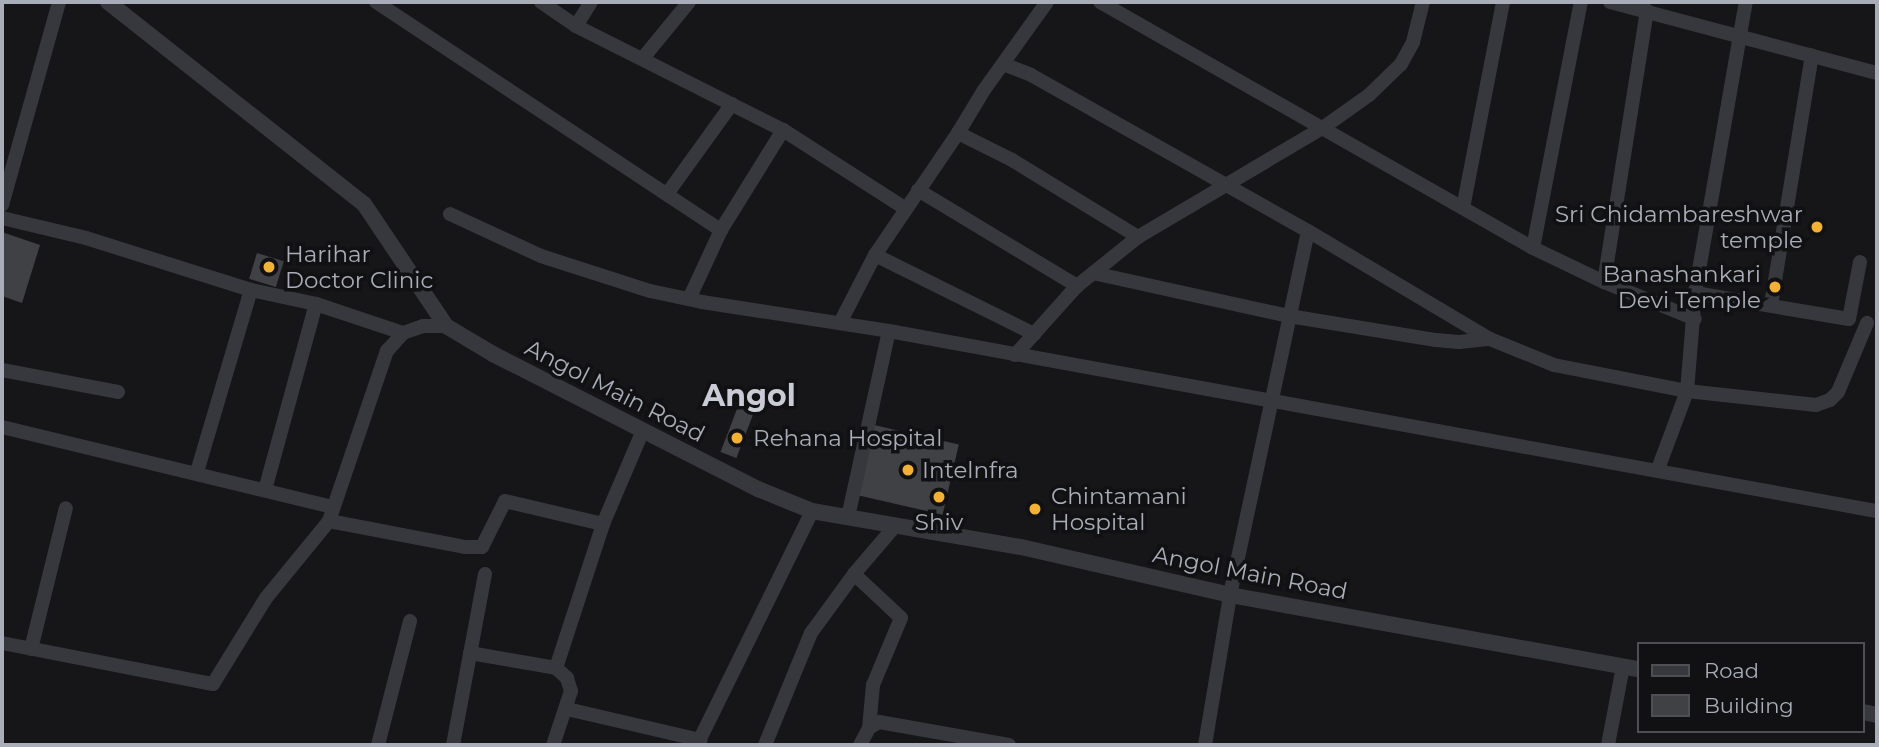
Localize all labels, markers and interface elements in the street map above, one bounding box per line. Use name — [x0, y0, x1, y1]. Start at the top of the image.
place label: Sri Chidambareshwar temple — [1555, 200, 1803, 254]
marker: Sri Chidambareshwar temple — [1809, 219, 1825, 235]
place label: Harihar Doctor Clinic — [285, 240, 433, 294]
marker: Harihar Doctor Clinic — [259, 257, 279, 277]
place label: Banashankari Devi Temple — [1603, 260, 1761, 314]
marker: Banashankari Devi Temple — [1767, 279, 1783, 295]
street label: Angol Main Road — [521, 334, 709, 448]
district label: Angol — [702, 378, 796, 414]
place label: Rehana Hospital — [753, 424, 942, 452]
marker: Rehana Hospital — [727, 428, 747, 448]
place label: Intelnfra — [922, 456, 1019, 484]
marker: Intelnfra — [900, 462, 916, 478]
place label: Chintamani Hospital — [1051, 482, 1187, 536]
marker: Shiv — [931, 489, 947, 505]
marker: Chintamani Hospital — [1025, 499, 1045, 519]
place label: Shiv — [915, 508, 963, 536]
street label: Angol Main Road — [1150, 541, 1350, 605]
legend — [1638, 642, 1865, 733]
text: Road — [1704, 658, 1759, 683]
text: Building — [1704, 693, 1794, 718]

